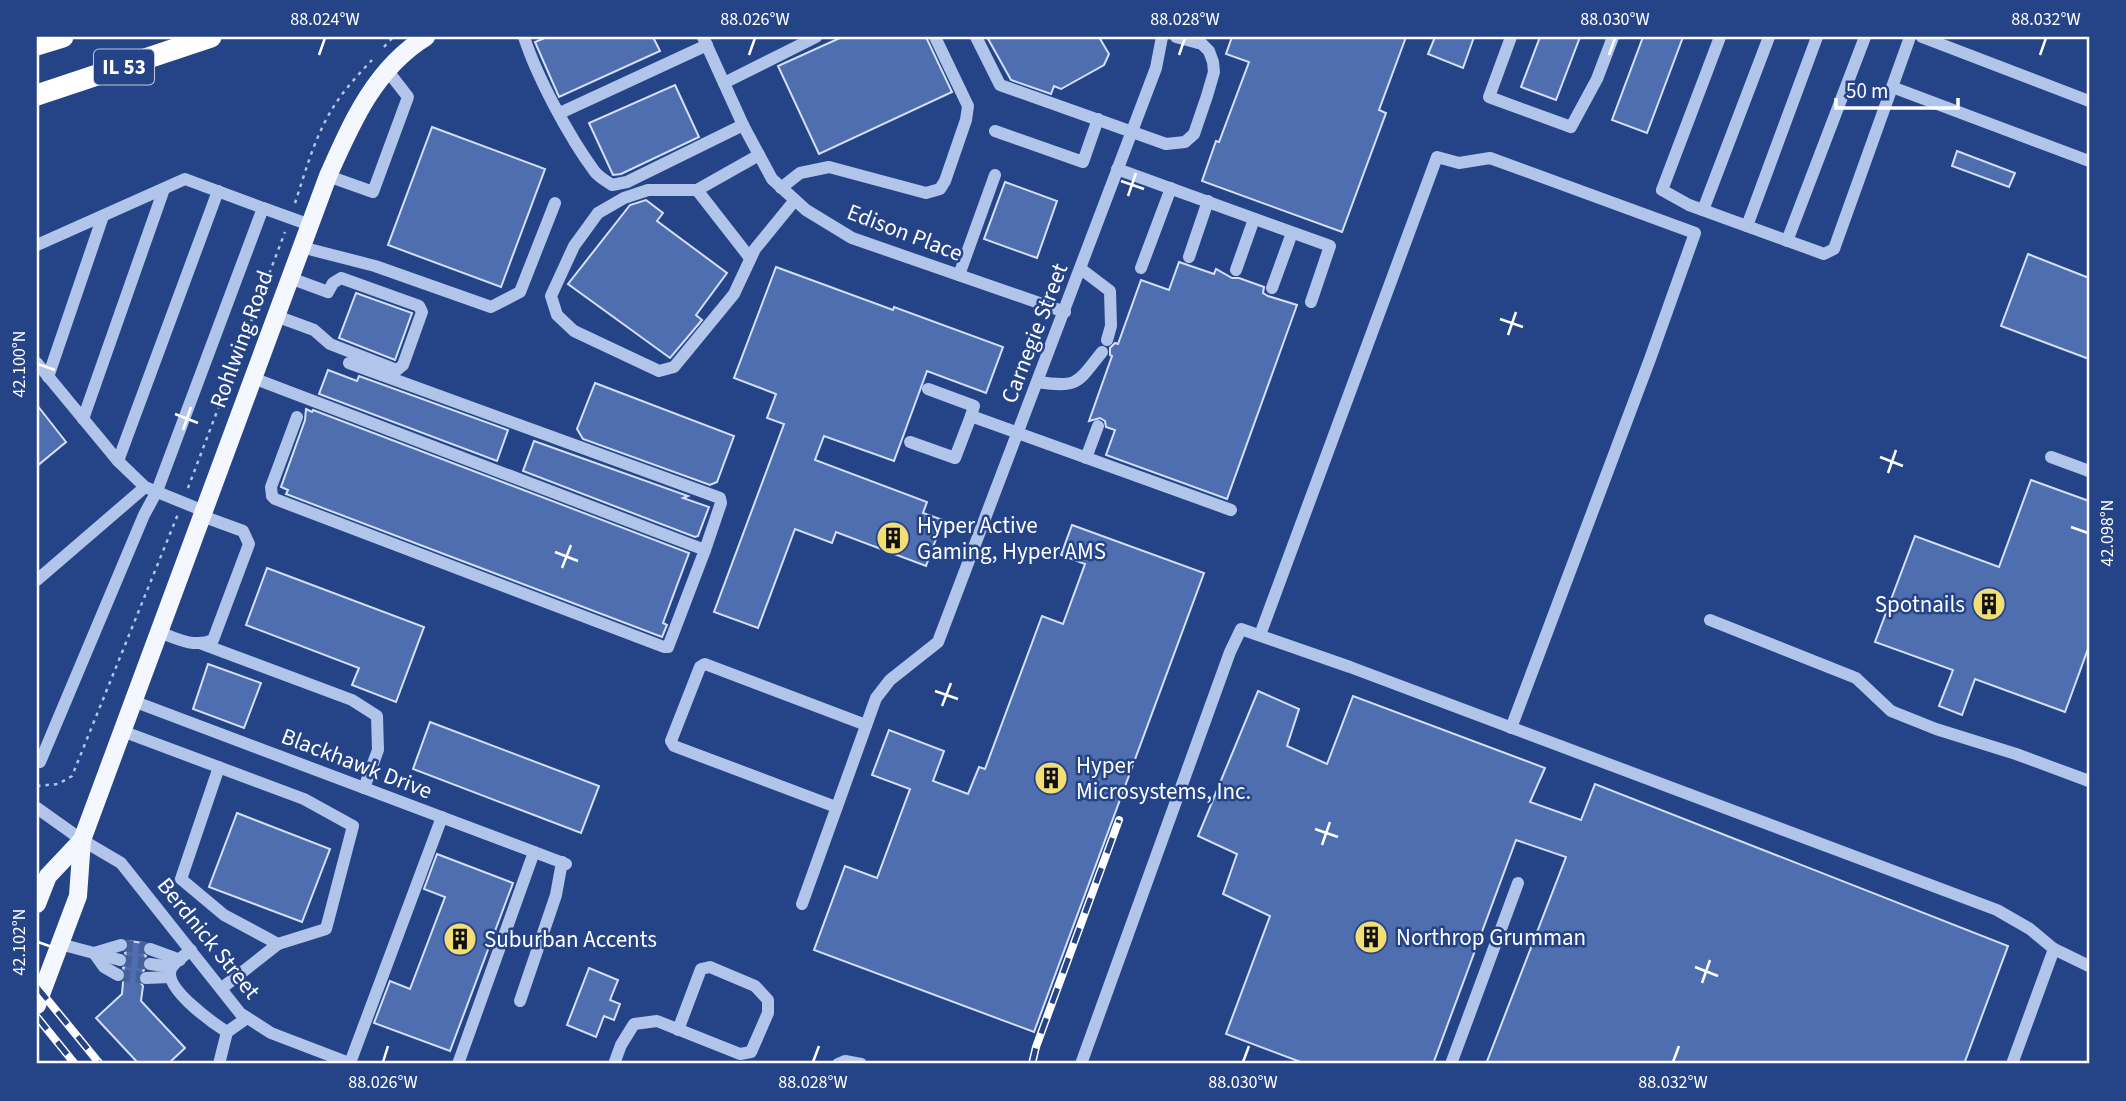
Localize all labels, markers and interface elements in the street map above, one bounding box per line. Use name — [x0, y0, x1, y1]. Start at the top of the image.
text: 88.024°W — [290, 7, 360, 32]
text: 88.026°W — [720, 7, 790, 32]
text: 88.028°W — [1150, 7, 1220, 32]
text: 88.030°W — [1580, 7, 1650, 32]
text: 88.032°W — [2011, 7, 2081, 32]
road number: IL 53 — [94, 50, 154, 84]
scale bar — [1836, 66, 1958, 110]
text: 50 m — [1846, 76, 1888, 106]
street label: Edison Place — [842, 195, 967, 270]
street label: Carnegie Street — [993, 258, 1076, 408]
street label: Rohlwing Road — [201, 266, 282, 412]
text: 42.100°N — [7, 331, 32, 397]
text: 42.098°N — [2095, 500, 2120, 566]
place label: Hyper Active Gaming, Hyper AMS — [917, 509, 1106, 568]
building icon: Hyper Active Gaming, Hyper AMS — [874, 519, 912, 557]
building icon: Spotnails — [1970, 585, 2008, 623]
place label: Spotnails — [1875, 588, 1965, 621]
street label: Blackhawk Drive — [277, 720, 437, 807]
place label: Hyper Microsystems, Inc. — [1076, 749, 1251, 808]
building icon: Hyper Microsystems, Inc. — [1032, 759, 1070, 797]
street label: Berdnick Street — [149, 871, 268, 1006]
text: 42.102°N — [7, 909, 32, 975]
building icon: Northrop Grumman — [1352, 918, 1390, 956]
building icon: Suburban Accents — [441, 920, 479, 958]
place label: Northrop Grumman — [1396, 921, 1586, 954]
place label: Suburban Accents — [484, 923, 657, 956]
text: 88.026°W — [348, 1070, 418, 1095]
text: 88.028°W — [778, 1070, 848, 1095]
text: 88.030°W — [1208, 1070, 1278, 1095]
text: 88.032°W — [1638, 1070, 1708, 1095]

